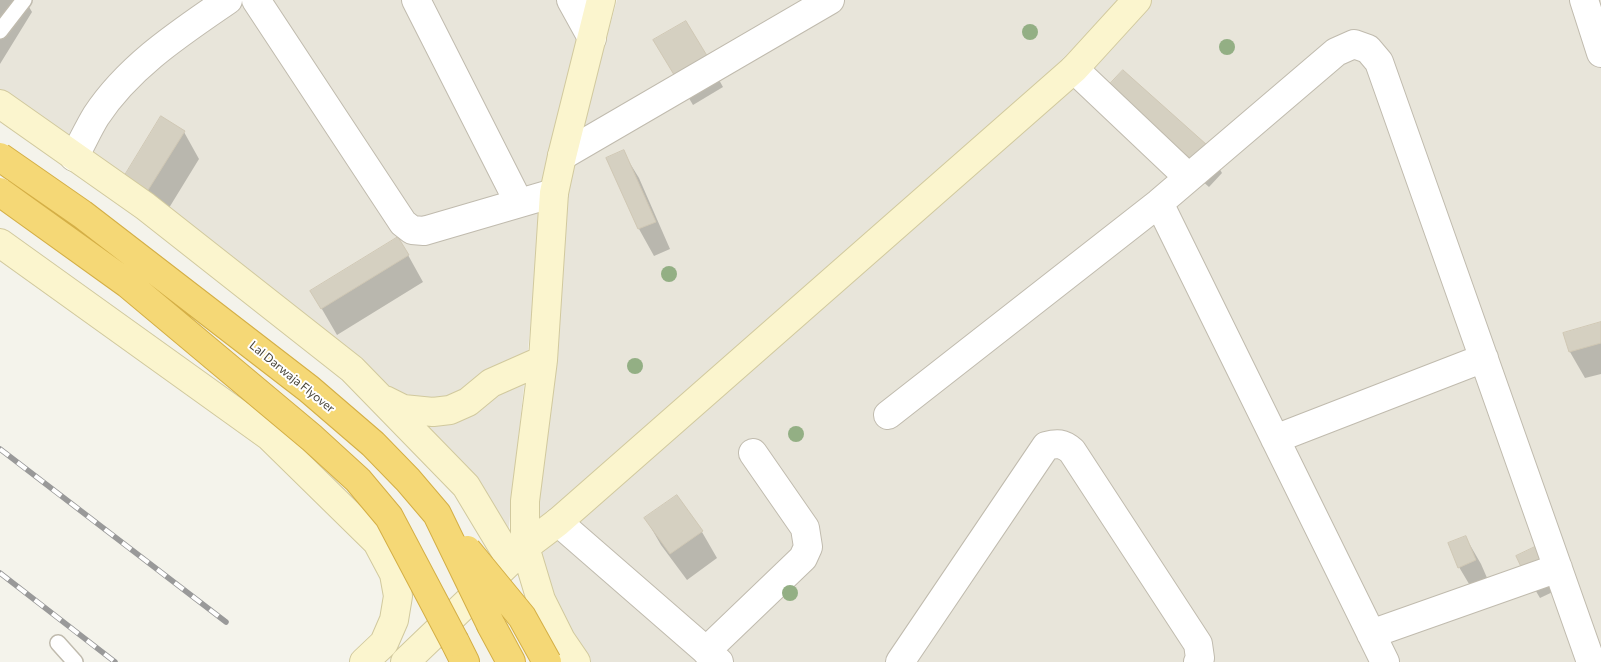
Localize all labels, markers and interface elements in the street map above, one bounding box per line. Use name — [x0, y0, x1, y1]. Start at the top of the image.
street label: Lal Darwaja Flyover — [246, 338, 338, 416]

